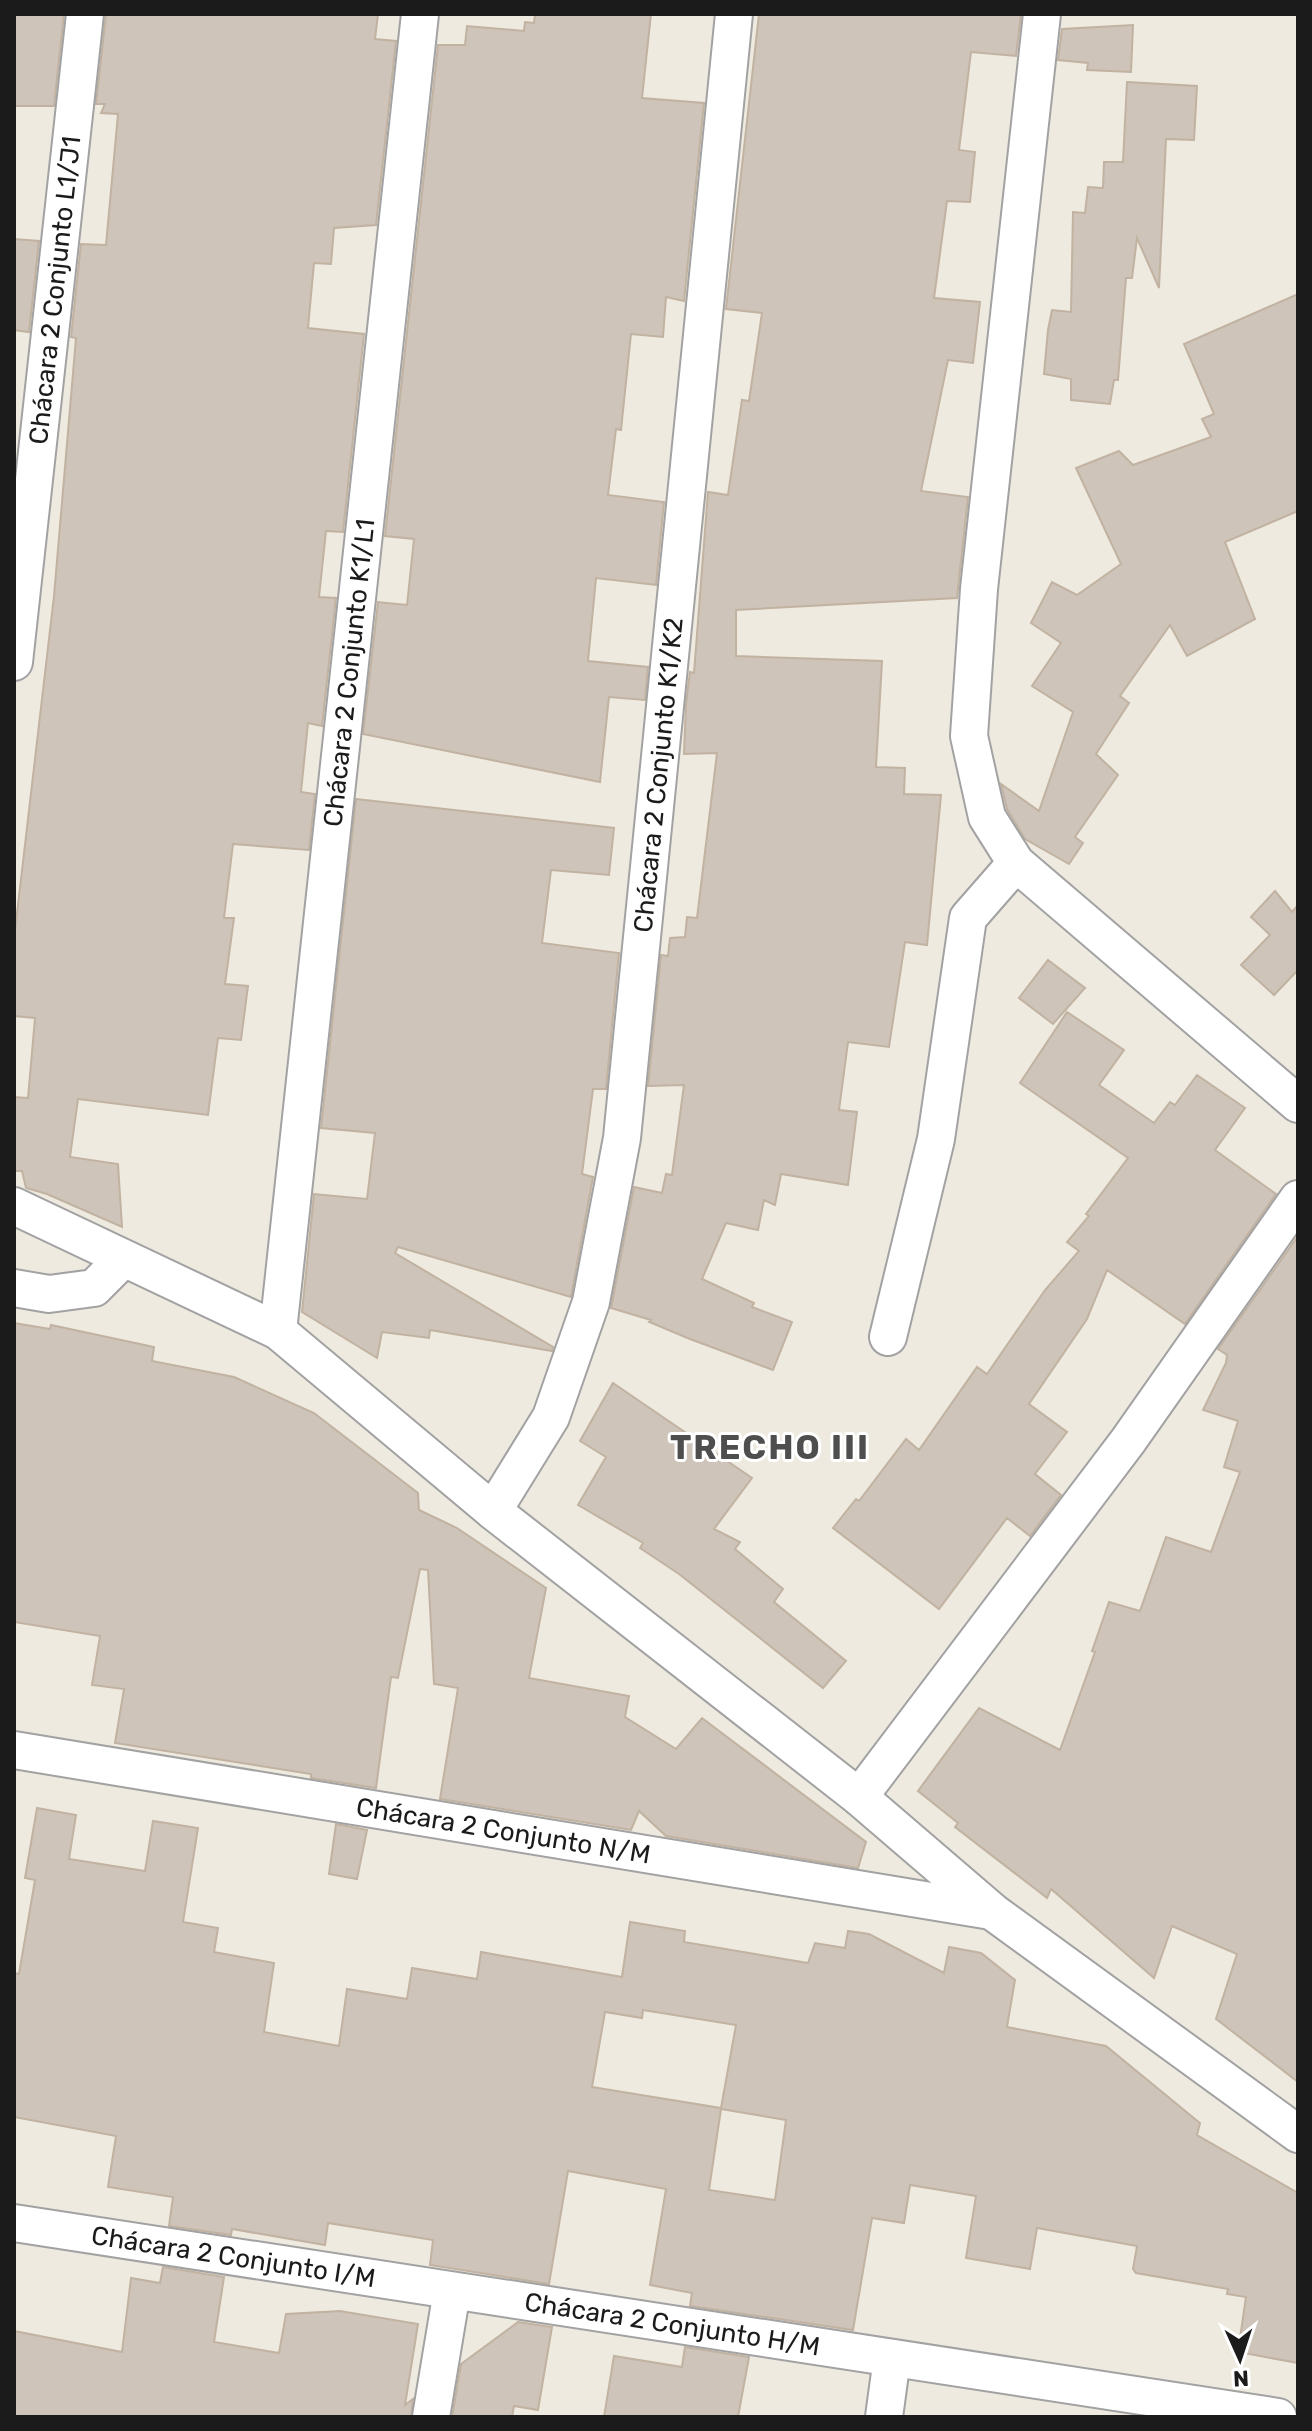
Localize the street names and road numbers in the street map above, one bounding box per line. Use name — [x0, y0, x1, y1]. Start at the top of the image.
street label: Chácara 2 Conjunto L1/J1 — [22, 135, 87, 446]
street label: Chácara 2 Conjunto K1/L1 — [317, 517, 381, 828]
street label: Chácara 2 Conjunto K1/K2 — [627, 616, 689, 934]
street label: Chácara 2 Conjunto N/M — [354, 1791, 653, 1870]
street label: Chácara 2 Conjunto I/M — [89, 2220, 378, 2294]
street label: Chácara 2 Conjunto H/M — [523, 2286, 822, 2362]

